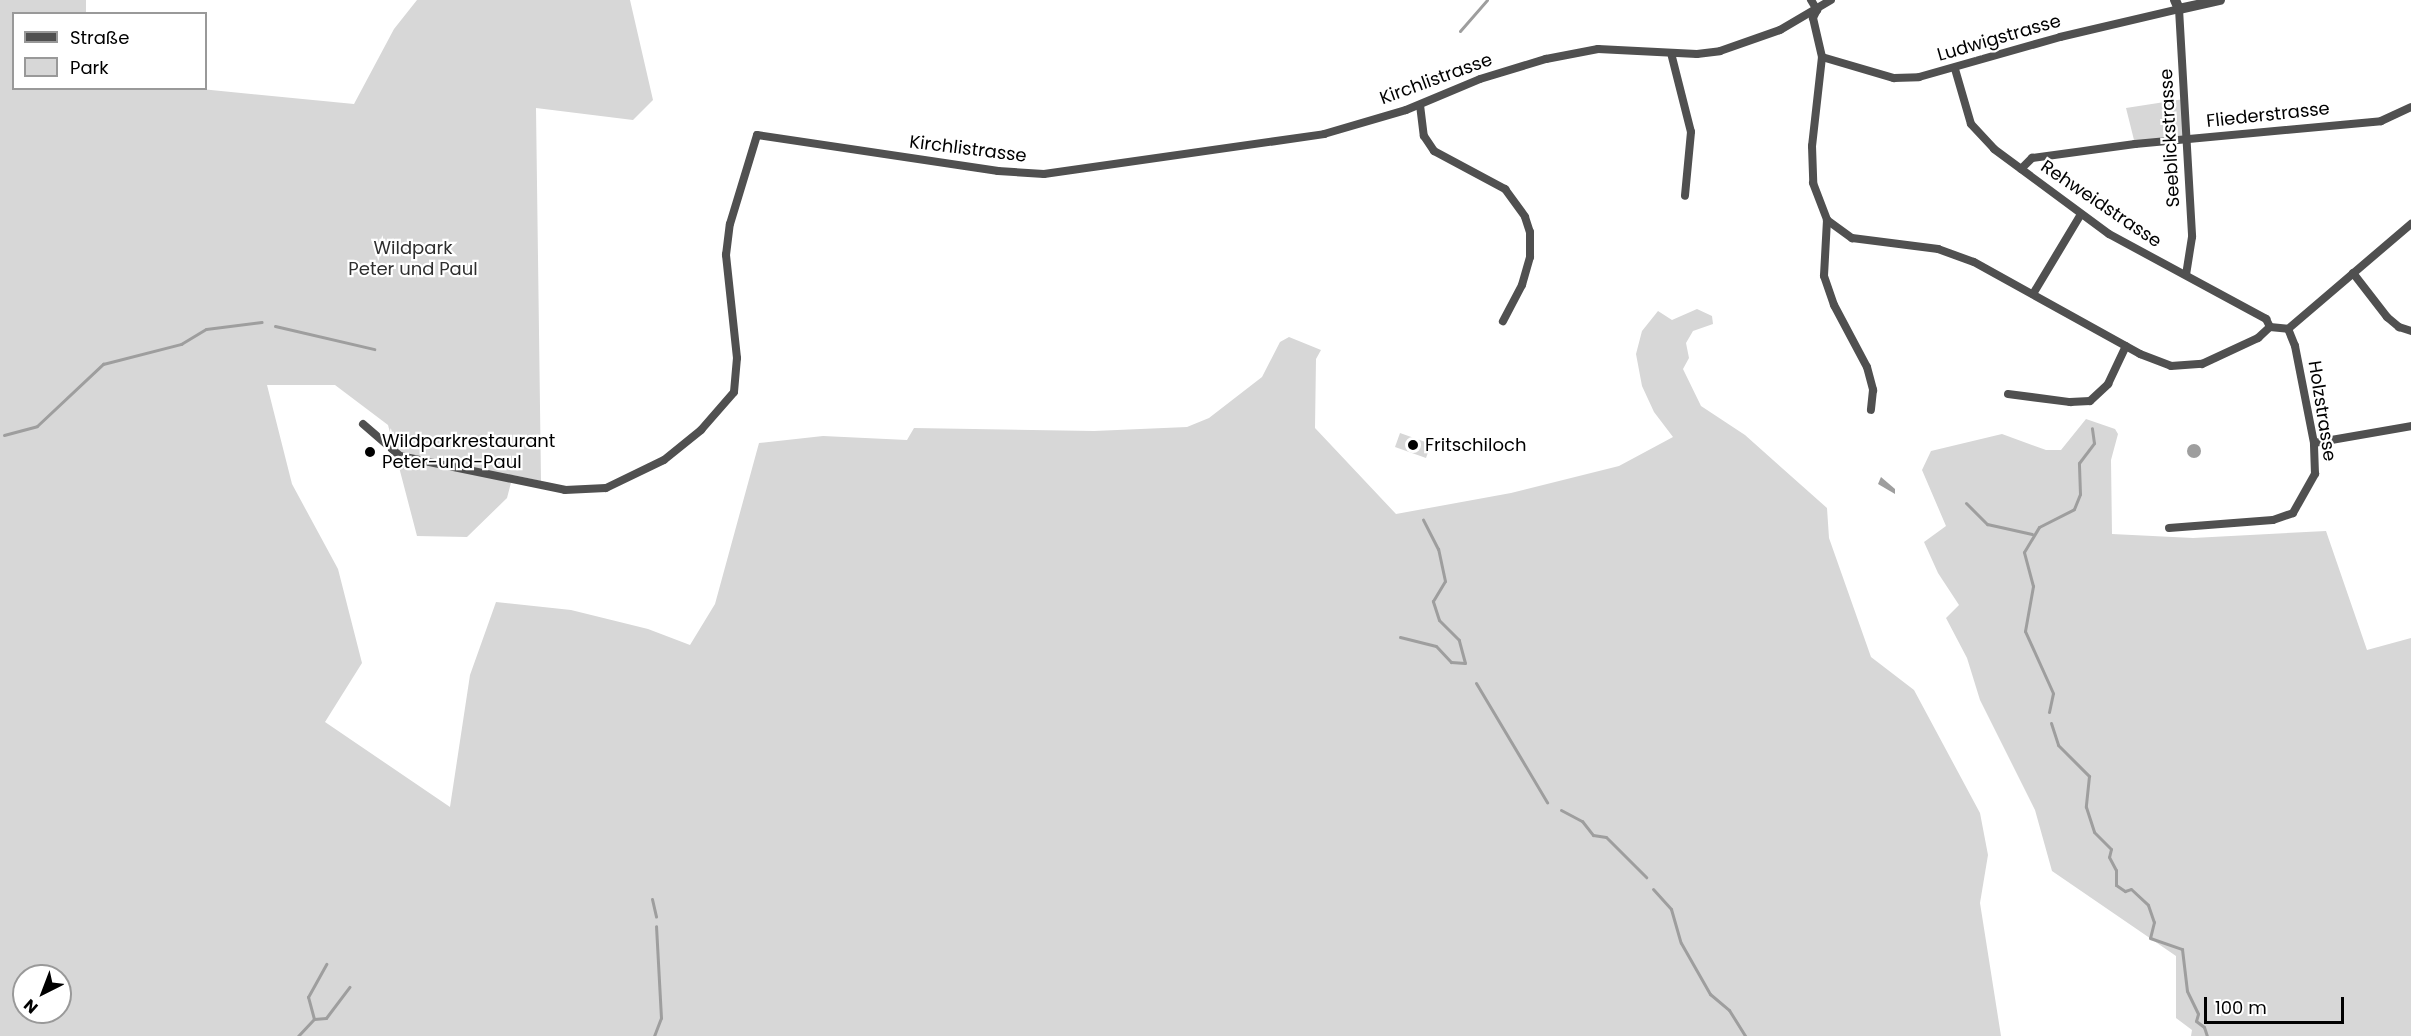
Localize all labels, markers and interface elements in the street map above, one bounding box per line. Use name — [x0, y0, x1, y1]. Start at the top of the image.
street label: Ludwigstrasse — [1935, 10, 2063, 66]
legend — [12, 12, 207, 90]
text: Straße — [70, 25, 129, 50]
street label: Kirchlistrasse — [1377, 49, 1495, 109]
text: Park — [70, 55, 109, 80]
street label: Seeblickstrasse — [2156, 68, 2184, 208]
street label: Fliederstrasse — [2205, 98, 2331, 132]
street label: Kirchlistrasse — [908, 131, 1028, 167]
street label: Rehweidstrasse — [2037, 156, 2165, 252]
park label: Wildpark Peter und Paul — [348, 238, 478, 280]
street label: Holzstrasse — [2303, 359, 2341, 463]
place label: Wildparkrestaurant Peter-und-Paul — [382, 431, 555, 474]
place label: Fritschiloch — [1425, 434, 1526, 456]
marker: Fritschiloch — [1406, 438, 1420, 452]
marker: Wildparkrestaurant Peter-und-Paul — [363, 445, 377, 459]
north arrow — [12, 964, 72, 1024]
scale bar — [2207, 985, 2346, 1023]
text: N — [19, 994, 43, 1019]
text: 100 m — [2215, 995, 2267, 1020]

